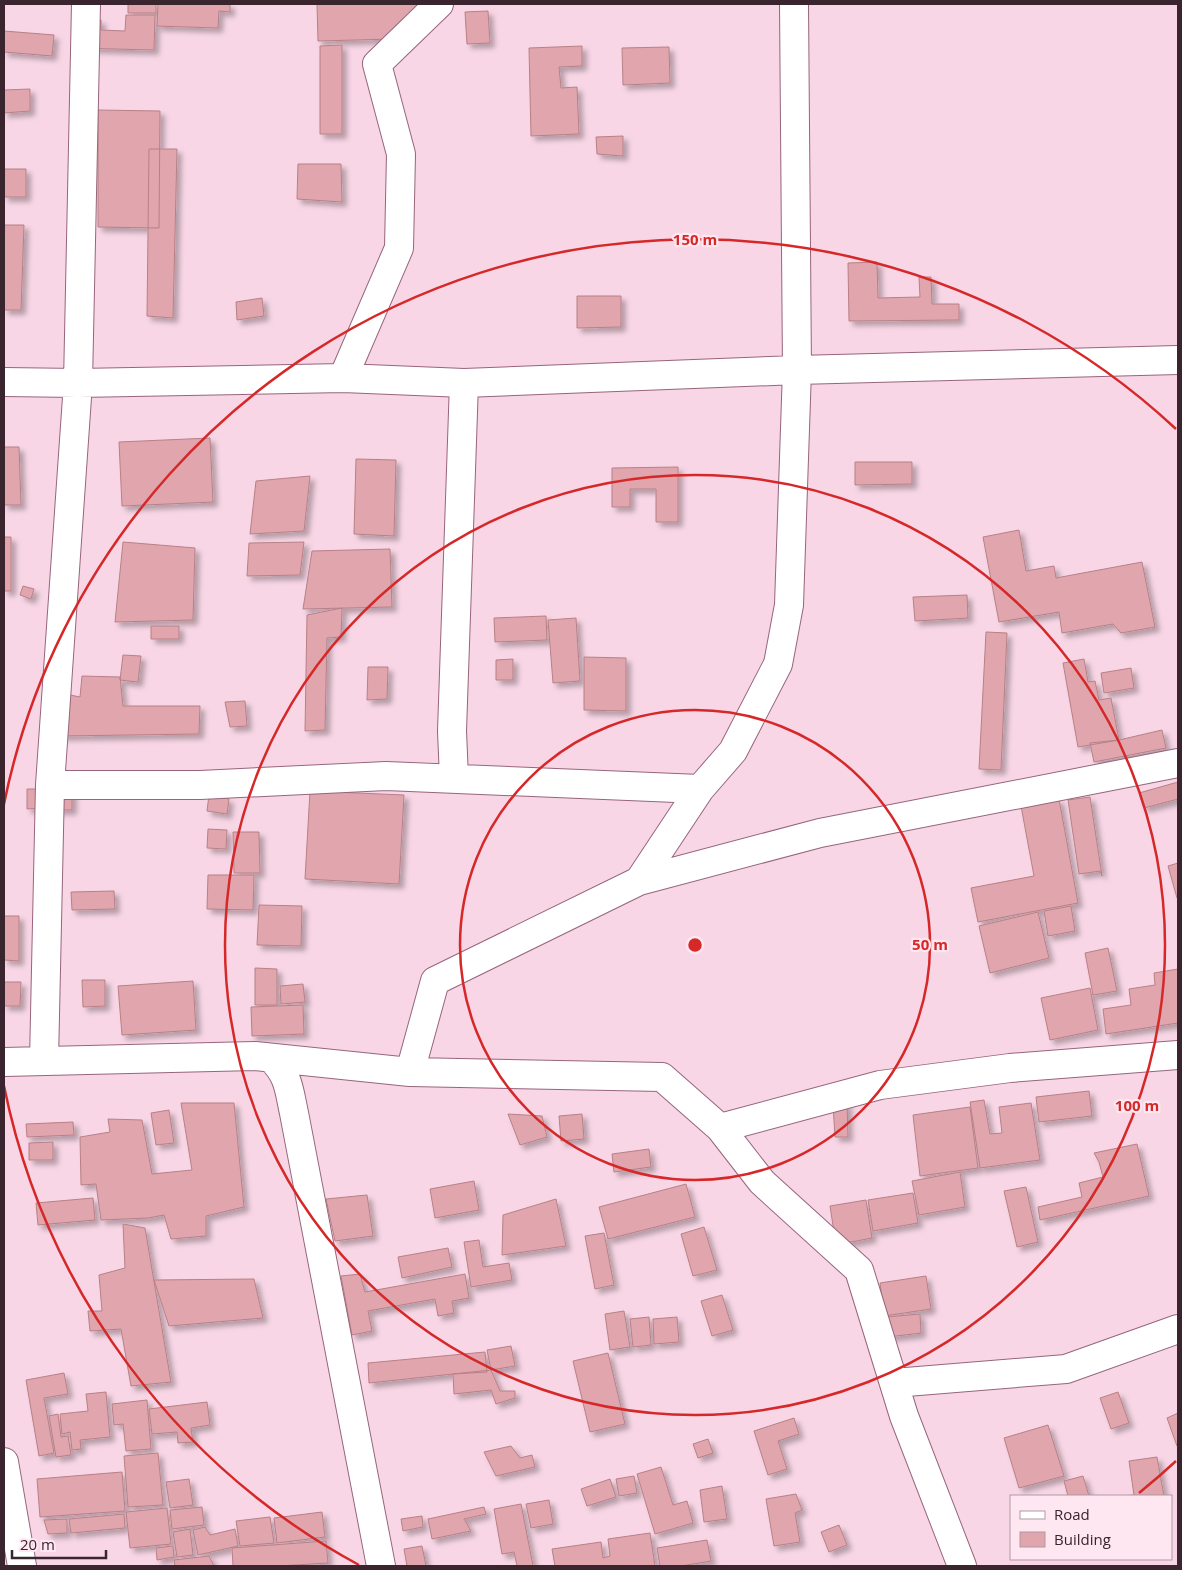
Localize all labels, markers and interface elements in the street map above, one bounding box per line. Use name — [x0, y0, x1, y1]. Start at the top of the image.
text: 150 m — [673, 229, 717, 249]
text: 50 m — [912, 934, 948, 954]
centre of rings — [686, 936, 704, 954]
text: 100 m — [1115, 1095, 1159, 1115]
legend — [1010, 1495, 1172, 1560]
text: Road — [1054, 1504, 1090, 1524]
scale bar — [12, 1528, 106, 1560]
text: Building — [1054, 1529, 1111, 1549]
text: 20 m — [20, 1534, 55, 1554]

